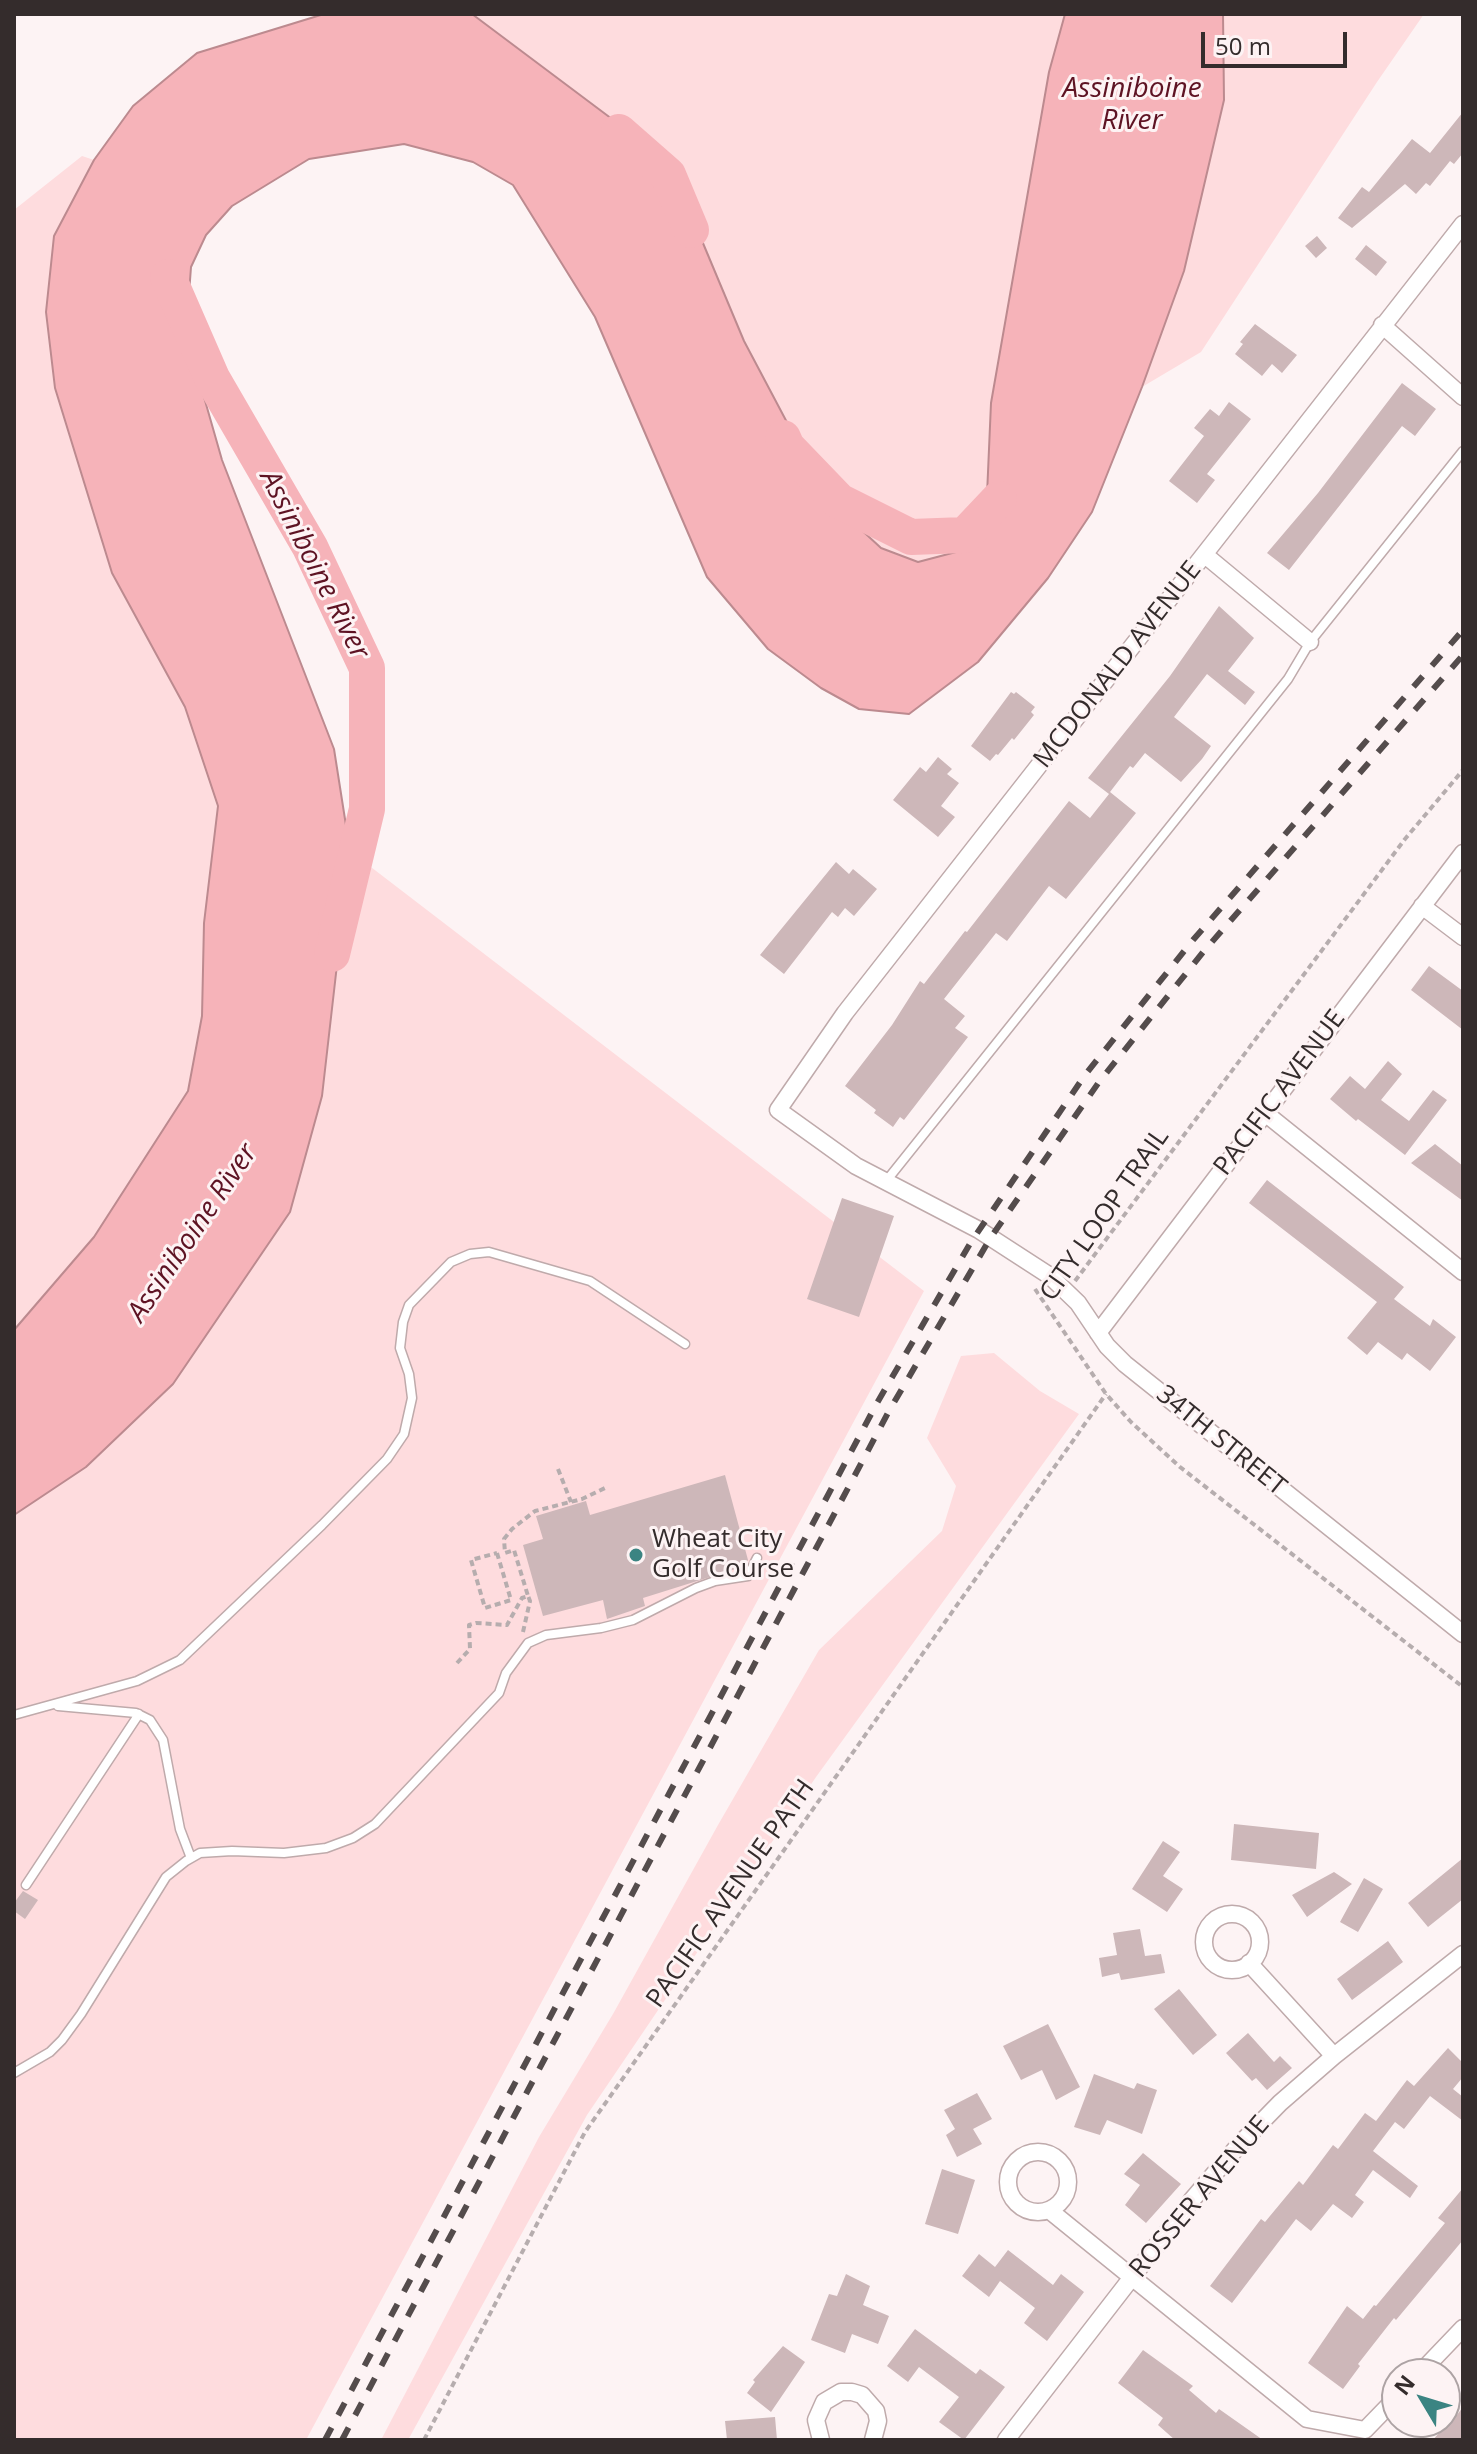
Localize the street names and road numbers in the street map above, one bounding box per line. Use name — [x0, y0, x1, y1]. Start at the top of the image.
street label: MCDONALD AVENUE — [1028, 556, 1208, 774]
street label: PACIFIC AVENUE — [1208, 1004, 1352, 1182]
street label: CITY LOOP TRAIL — [1034, 1123, 1176, 1307]
street label: 34TH STREET — [1150, 1379, 1292, 1503]
street label: PACIFIC AVENUE PATH — [640, 1774, 822, 2014]
street label: ROSSER AVENUE — [1123, 2110, 1277, 2284]

